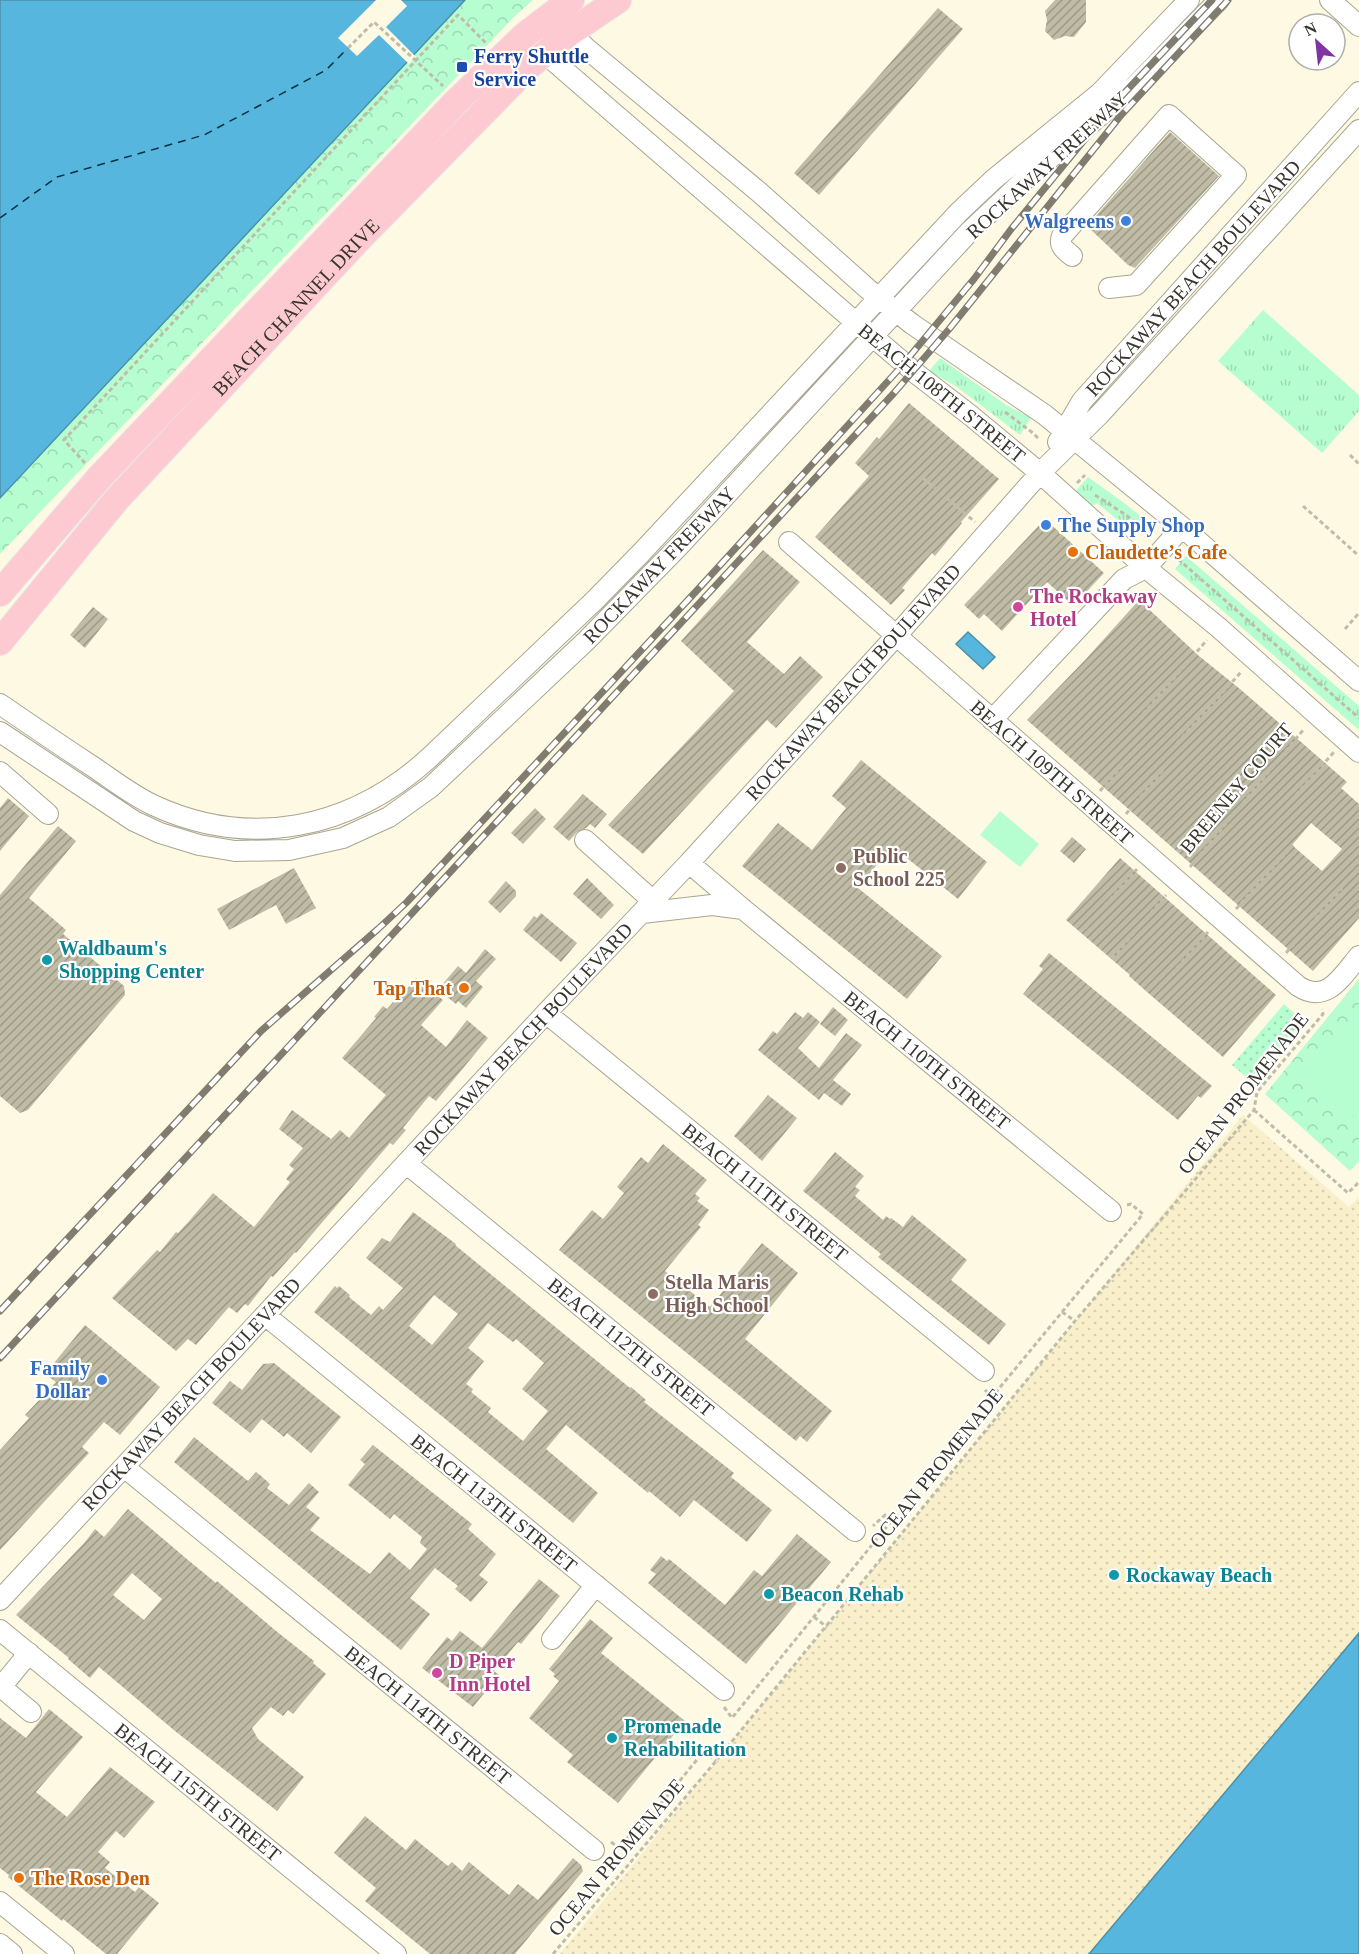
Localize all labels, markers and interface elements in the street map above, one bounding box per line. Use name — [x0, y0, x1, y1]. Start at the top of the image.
north arrow — [1287, 12, 1347, 72]
text: N — [1301, 19, 1320, 39]
place label: Ferry Shuttle Service — [474, 45, 589, 90]
marker: Ferry Shuttle Service — [455, 60, 469, 74]
street label: ROCKAWAY FREEWAY — [962, 87, 1132, 243]
street label: ROCKAWAY BEACH BOULEVARD — [1081, 155, 1305, 401]
place label: Walgreens — [1024, 210, 1114, 233]
street label: BEACH CHANNEL DRIVE — [208, 214, 384, 400]
marker: Walgreens — [1119, 214, 1133, 228]
street label: BEACH 108TH STREET — [854, 319, 1030, 467]
street label: ROCKAWAY FREEWAY — [579, 482, 739, 648]
place label: The Supply Shop — [1058, 514, 1205, 537]
marker: The Supply Shop — [1039, 518, 1053, 532]
place label: Claudette’s Cafe — [1085, 541, 1227, 563]
marker: Claudette’s Cafe — [1066, 545, 1080, 559]
street label: ROCKAWAY BEACH BOULEVARD — [741, 559, 965, 805]
place label: The Rockaway Hotel — [1030, 585, 1157, 630]
marker: The Rockaway Hotel — [1011, 600, 1025, 614]
street label: BEACH 109TH STREET — [966, 696, 1138, 848]
street label: BREENEY COURT — [1175, 718, 1297, 858]
place label: Public School 225 — [853, 845, 945, 890]
marker: Public School 225 — [834, 861, 848, 875]
street label: ROCKAWAY BEACH BOULEVARD — [409, 918, 637, 1160]
place label: Waldbaum's Shopping Center — [59, 937, 204, 983]
marker: Waldbaum's Shopping Center — [40, 953, 54, 967]
place label: Tap That — [374, 977, 452, 1000]
marker: Tap That — [457, 981, 471, 995]
street label: BEACH 110TH STREET — [840, 986, 1014, 1134]
street label: OCEAN PROMENADE — [1173, 1008, 1313, 1178]
street label: BEACH 111TH STREET — [678, 1119, 852, 1265]
place label: Stella Maris High School — [665, 1271, 769, 1317]
street label: ROCKAWAY BEACH BOULEVARD — [77, 1273, 305, 1515]
street label: BEACH 112TH STREET — [544, 1273, 718, 1421]
marker: Stella Maris High School — [646, 1287, 660, 1301]
place label: Family Dollar — [30, 1357, 90, 1402]
marker: Family Dollar — [95, 1373, 109, 1387]
street label: OCEAN PROMENADE — [865, 1384, 1007, 1552]
street label: BEACH 113TH STREET — [407, 1429, 581, 1577]
place label: Rockaway Beach — [1126, 1564, 1272, 1587]
marker: Rockaway Beach — [1107, 1568, 1121, 1582]
place label: Beacon Rehab — [781, 1583, 904, 1605]
marker: Beacon Rehab — [762, 1587, 776, 1601]
street label: BEACH 114TH STREET — [341, 1641, 515, 1789]
place label: D Piper Inn Hotel — [449, 1650, 531, 1695]
marker: D Piper Inn Hotel — [430, 1666, 444, 1680]
place label: Promenade Rehabilitation — [624, 1715, 746, 1760]
street label: BEACH 115TH STREET — [111, 1718, 285, 1866]
marker: Promenade Rehabilitation — [605, 1731, 619, 1745]
street label: OCEAN PROMENADE — [544, 1774, 688, 1940]
place label: The Rose Den — [31, 1867, 150, 1889]
marker: The Rose Den — [12, 1871, 26, 1885]

